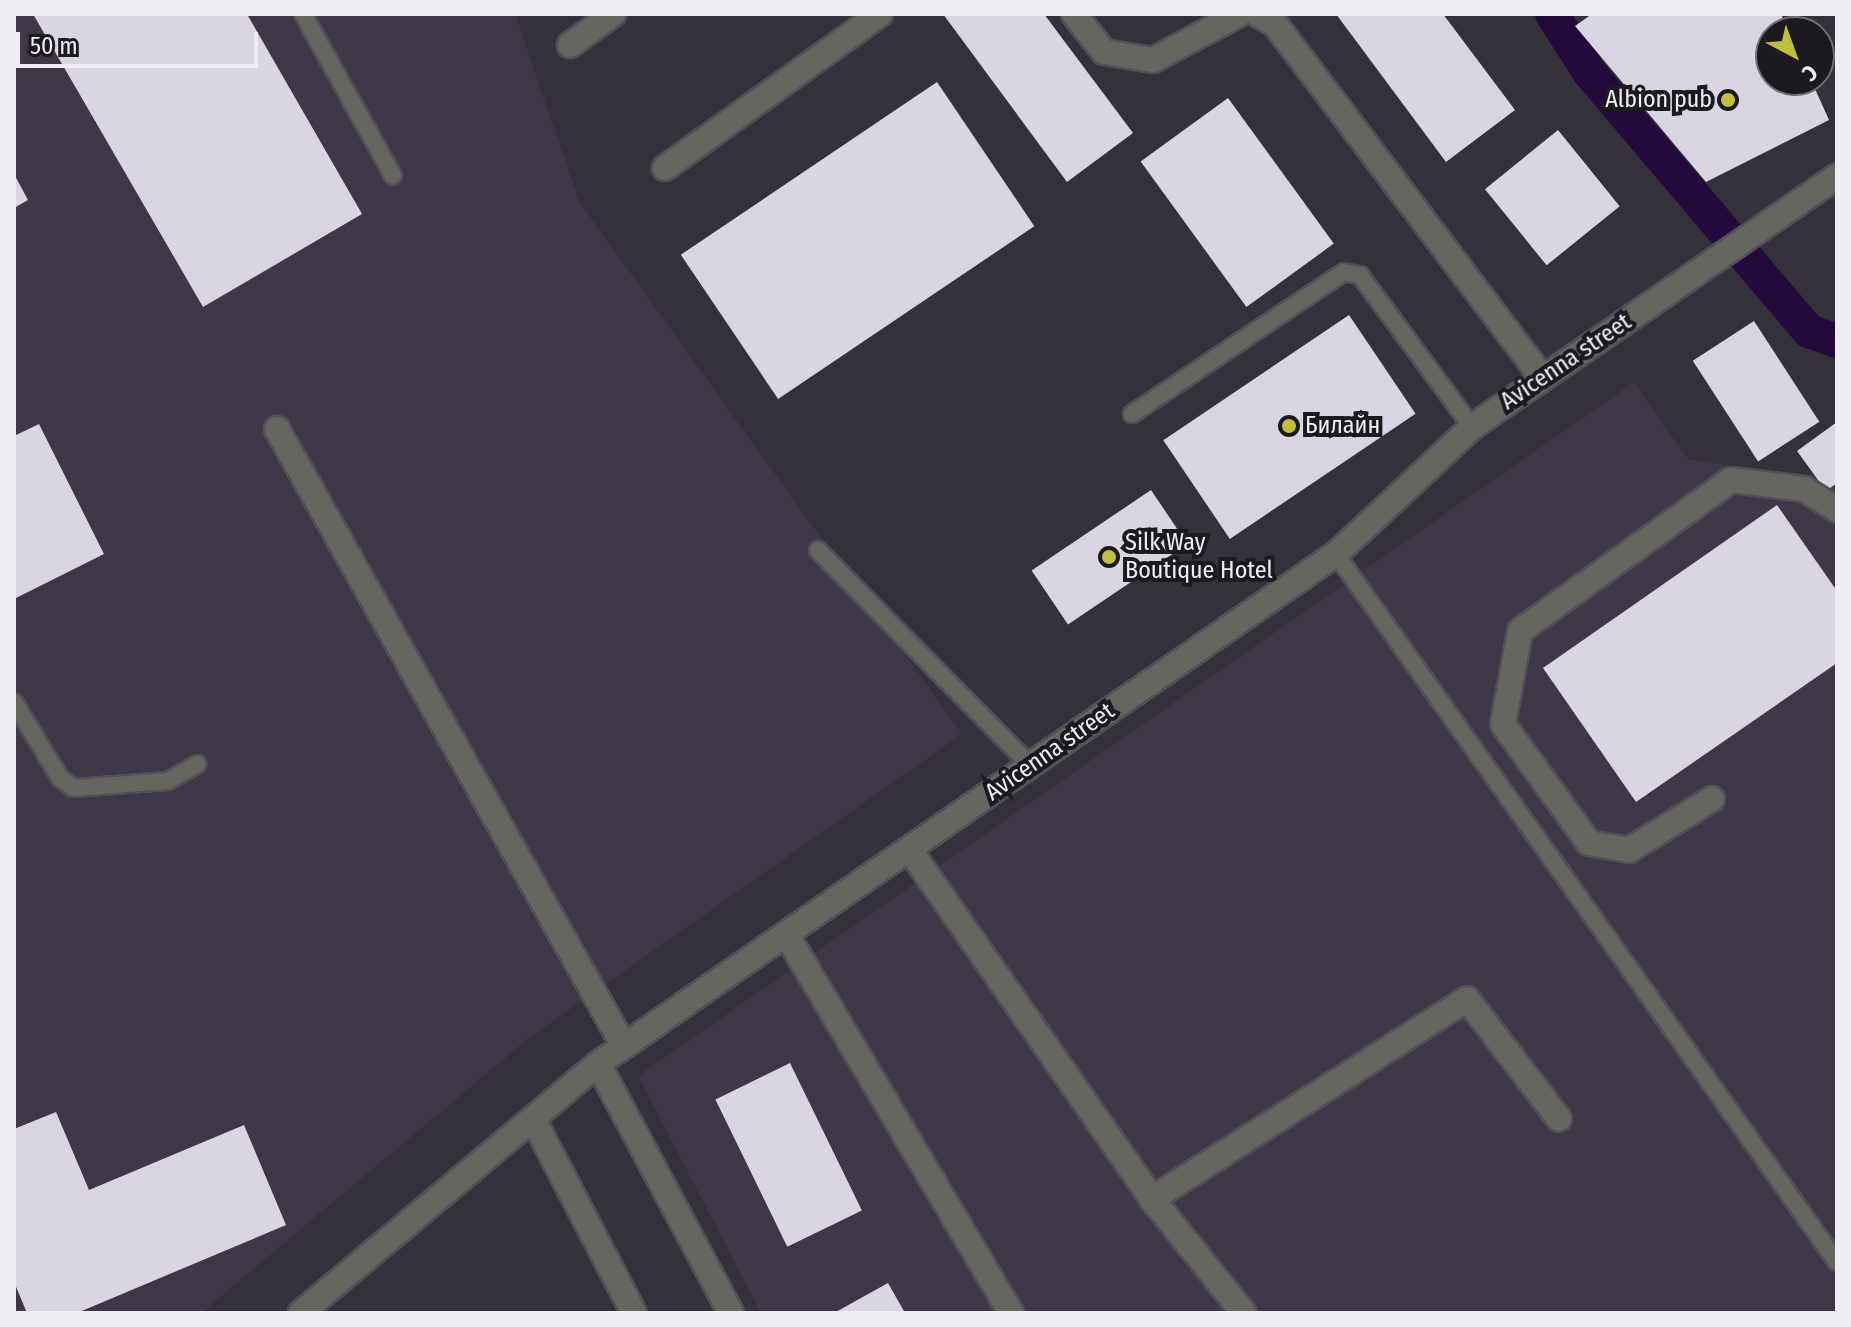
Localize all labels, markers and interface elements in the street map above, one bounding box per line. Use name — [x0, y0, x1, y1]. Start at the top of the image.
scale bar — [20, 16, 262, 66]
north arrow — [1755, 16, 1835, 96]
text: 50 m — [30, 32, 78, 60]
text: С — [1797, 59, 1823, 87]
place label: Albion pub — [1605, 86, 1712, 114]
marker: Albion pub — [1719, 91, 1737, 109]
street label: Avicenna street — [1495, 308, 1637, 416]
place label: Билайн — [1305, 412, 1380, 440]
marker: Билайн — [1280, 417, 1298, 435]
place label: Silk Way Boutique Hotel — [1125, 529, 1273, 585]
marker: Silk Way Boutique Hotel — [1100, 548, 1118, 566]
street label: Avicenna street — [980, 697, 1120, 807]

